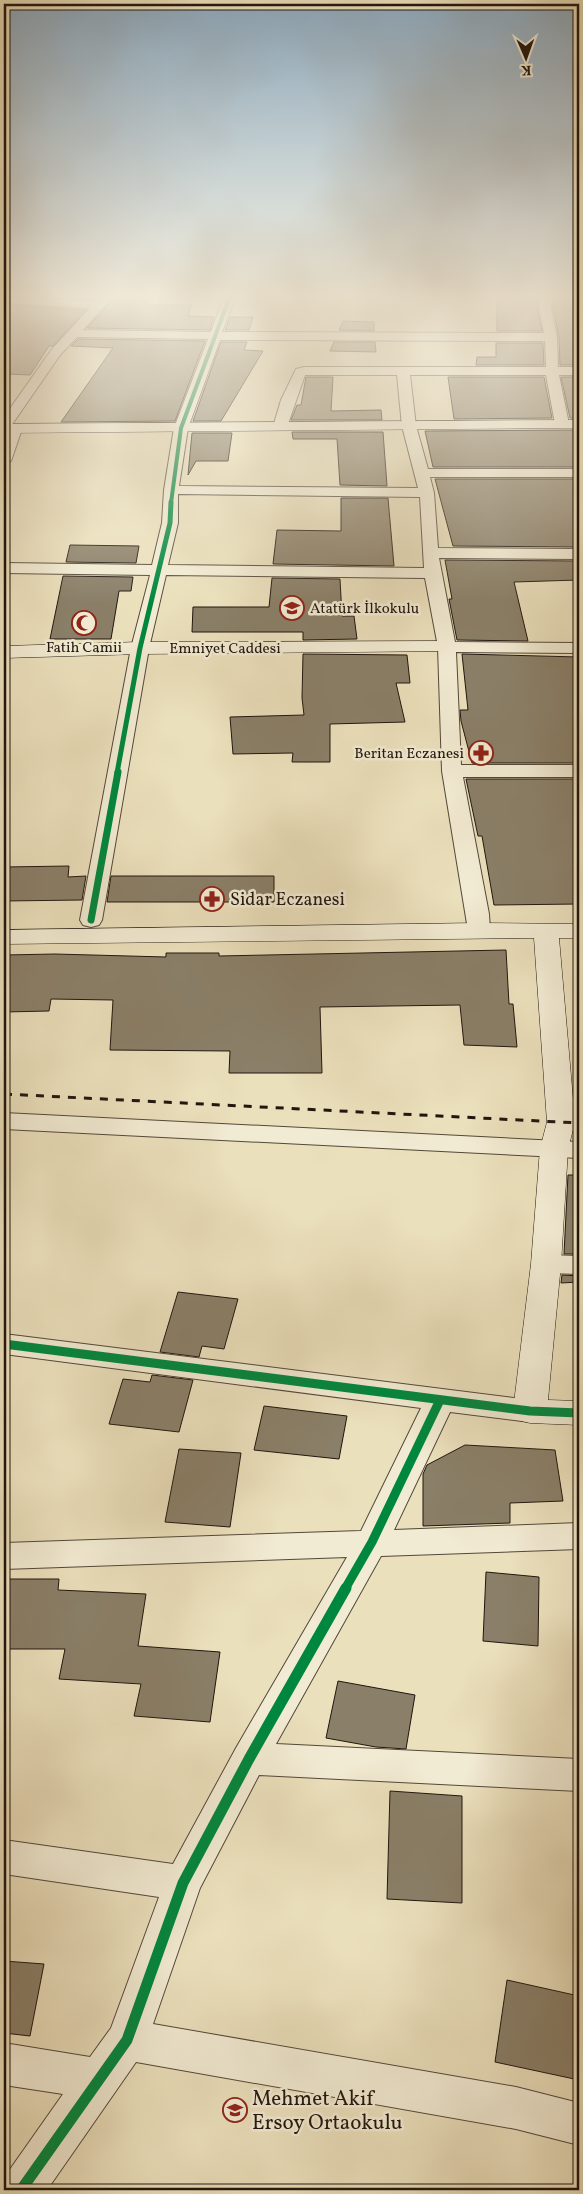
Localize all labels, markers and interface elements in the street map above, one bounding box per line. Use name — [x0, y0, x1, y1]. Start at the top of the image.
north arrow — [500, 32, 550, 82]
text: K — [521, 60, 532, 79]
school or university icon: Atatürk İlkokulu — [279, 595, 305, 621]
place label: Atatürk İlkokulu — [310, 599, 419, 620]
mosque icon: Fatih Camii — [71, 610, 97, 636]
place label: Fatih Camii — [46, 638, 122, 659]
street label: Emniyet Caddesi — [169, 639, 281, 660]
pharmacy icon: Beritan Eczanesi — [468, 740, 494, 766]
place label: Beritan Eczanesi — [354, 744, 464, 765]
pharmacy icon: Sidar Eczanesi — [199, 886, 225, 912]
place label: Sidar Eczanesi — [230, 888, 345, 913]
place label: Mehmet Akif Ersoy Ortaokulu — [252, 2085, 403, 2138]
school or university icon: Mehmet Akif Ersoy Ortaokulu — [222, 2097, 248, 2123]

